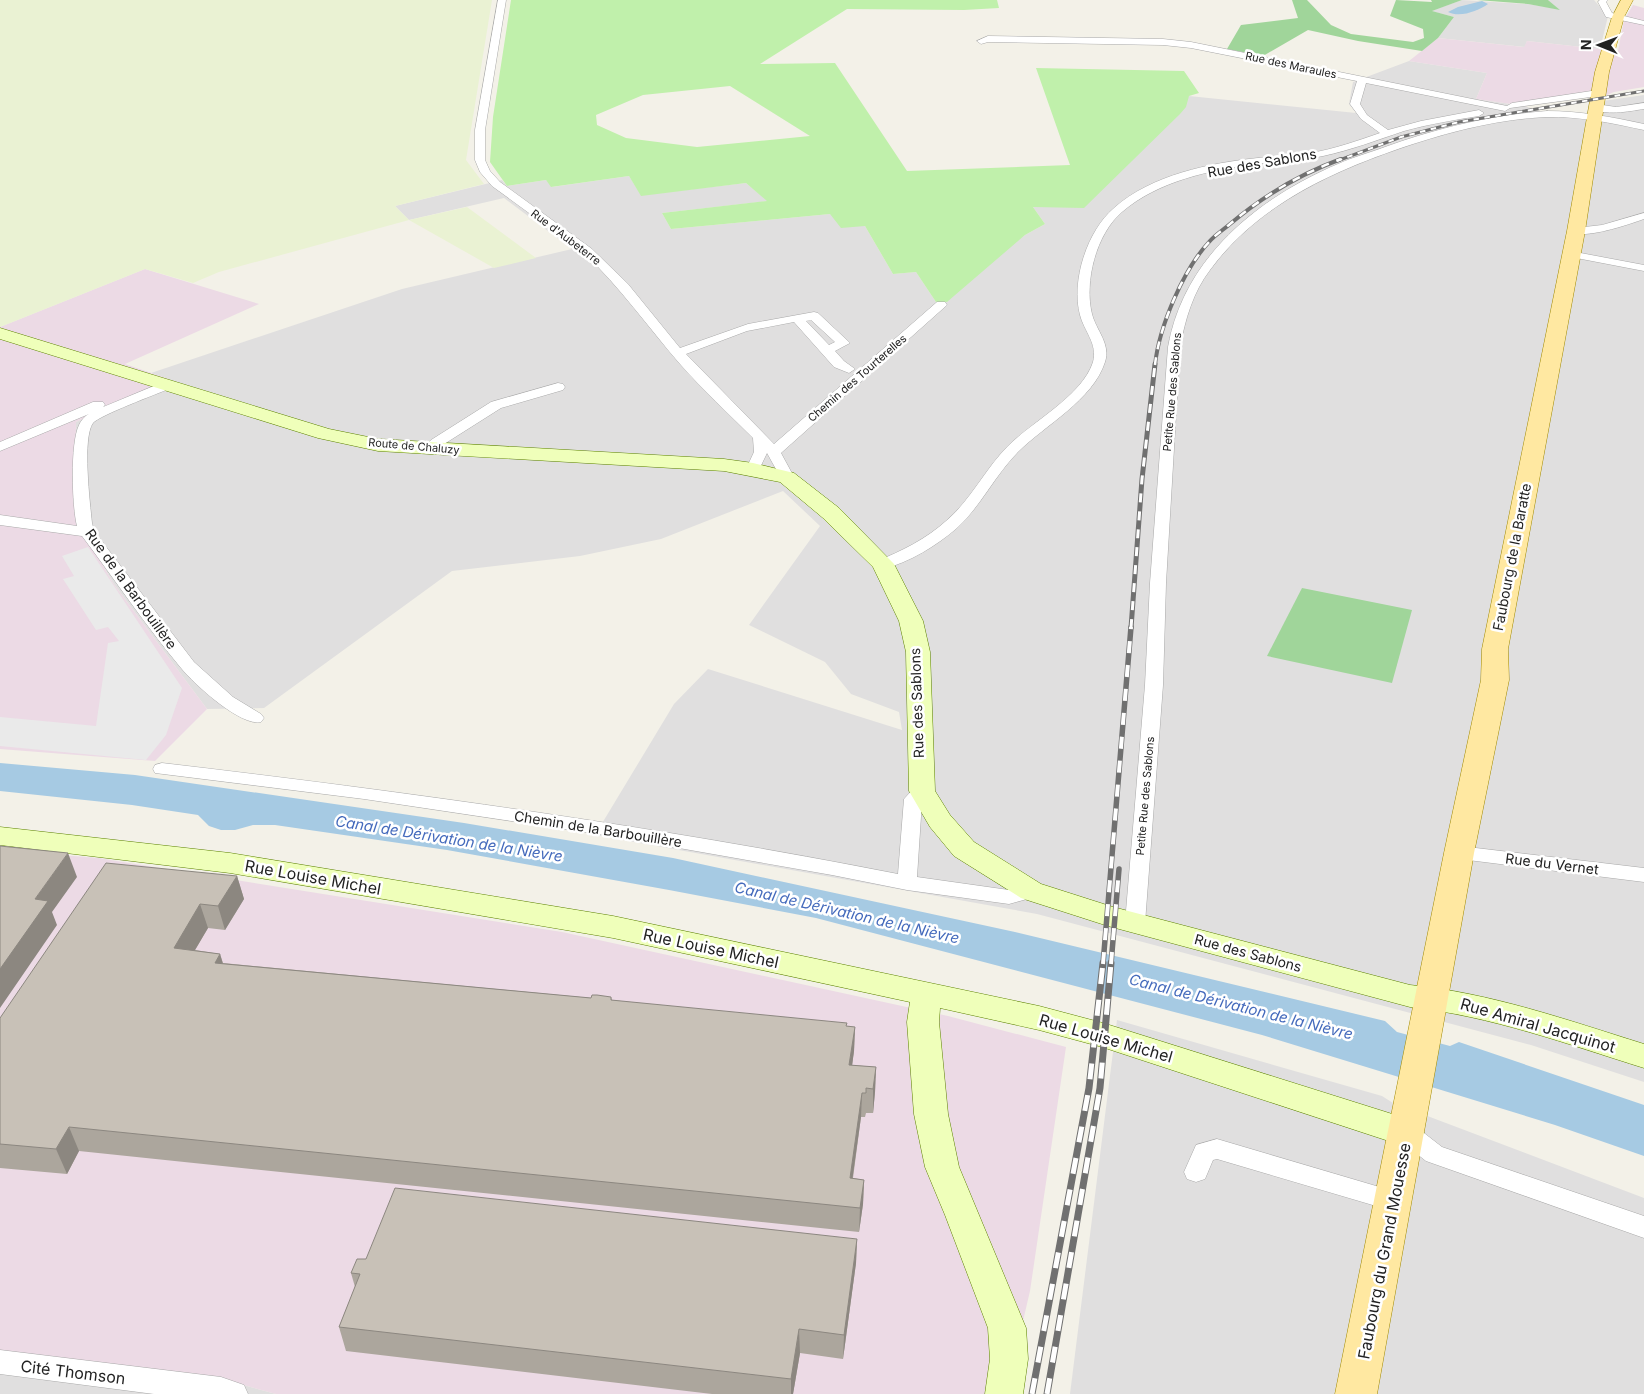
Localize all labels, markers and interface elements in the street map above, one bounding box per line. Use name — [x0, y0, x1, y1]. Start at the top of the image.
north arrow — [1574, 20, 1624, 70]
text: N — [1577, 39, 1594, 50]
street label: Rue des Maraules — [1244, 48, 1338, 82]
street label: Rue des Sablons — [1206, 145, 1318, 180]
street label: Rue d'Aubeterre — [528, 206, 604, 268]
street label: Chemin des Tourterelles — [805, 331, 909, 425]
street label: Petite Rue des Sablons — [1160, 332, 1184, 452]
street label: Route de Chaluzy — [368, 435, 460, 457]
street label: Faubourg de la Baratte — [1489, 482, 1534, 632]
street label: Rue de la Barbouillère — [82, 525, 181, 652]
street label: Rue des Sablons — [906, 648, 927, 758]
street label: Petite Rue des Sablons — [1133, 736, 1157, 856]
street label: Chemin de la Barbouillère — [513, 807, 683, 850]
water label: Canal de Dérivation de la Nièvre — [334, 811, 564, 866]
street label: Rue du Vernet — [1504, 849, 1600, 878]
street label: Rue Louise Michel — [243, 855, 383, 899]
water label: Canal de Dérivation de la Nièvre — [733, 877, 961, 948]
street label: Rue Louise Michel — [641, 924, 781, 972]
street label: Rue des Sablons — [1193, 930, 1304, 975]
water label: Canal de Dérivation de la Nièvre — [1127, 969, 1355, 1044]
street label: Rue Amiral Jacquinot — [1458, 993, 1618, 1057]
street label: Rue Louise Michel — [1037, 1009, 1175, 1067]
street label: Faubourg du Grand Mouesse — [1353, 1141, 1415, 1361]
street label: Cité Thomson — [19, 1356, 127, 1388]

